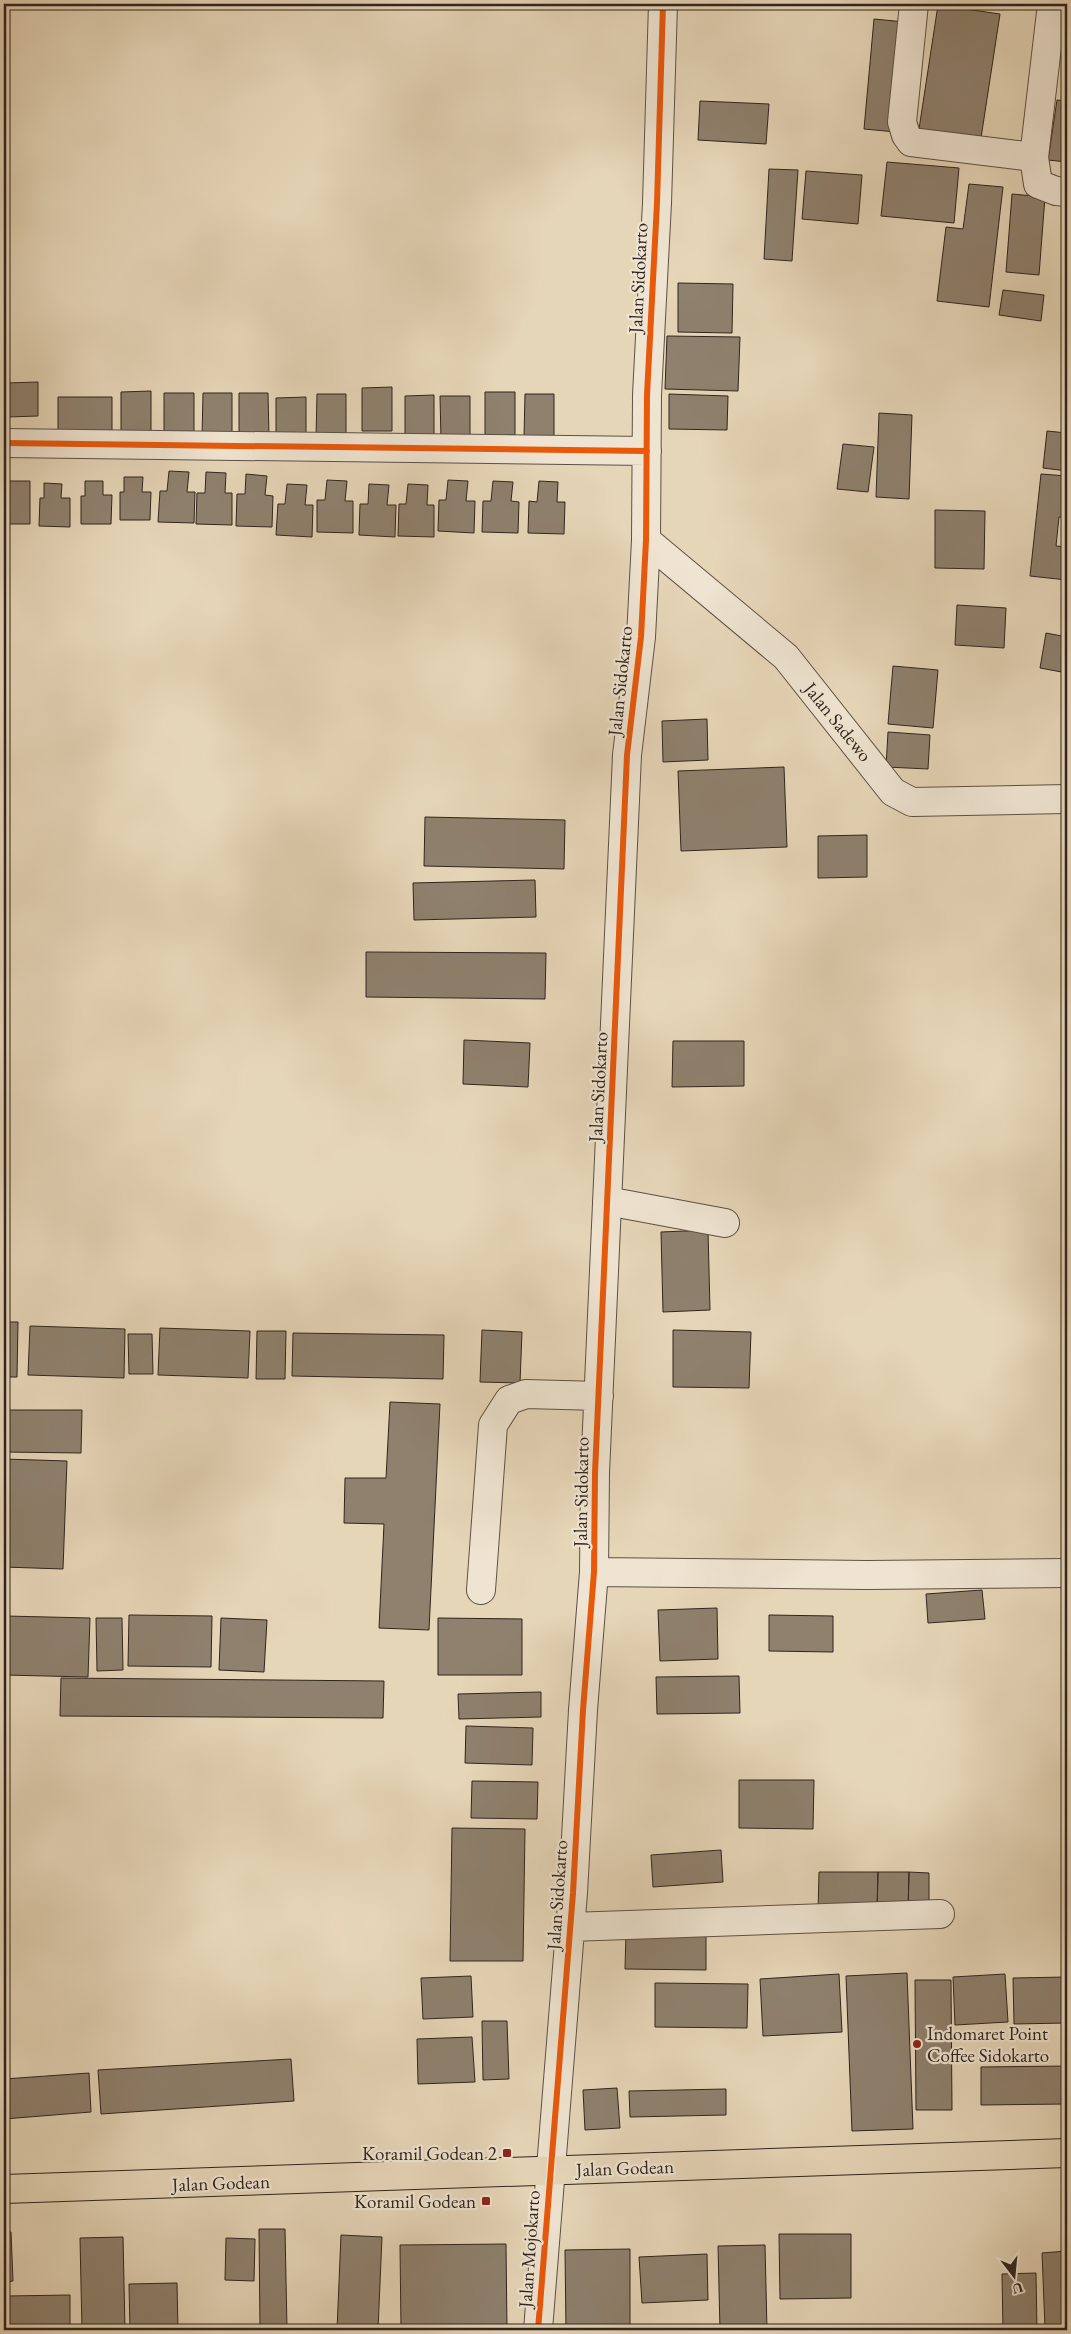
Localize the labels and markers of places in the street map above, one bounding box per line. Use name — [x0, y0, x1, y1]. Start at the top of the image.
place label: Indomaret Point Coffee Sidokarto — [927, 2021, 1049, 2068]
marker: Indomaret Point Coffee Sidokarto — [911, 2038, 923, 2050]
place label: Koramil Godean 2 — [362, 2141, 497, 2166]
marker: Koramil Godean 2 — [501, 2147, 513, 2159]
place label: Koramil Godean — [354, 2189, 476, 2214]
marker: Koramil Godean — [480, 2195, 492, 2207]

